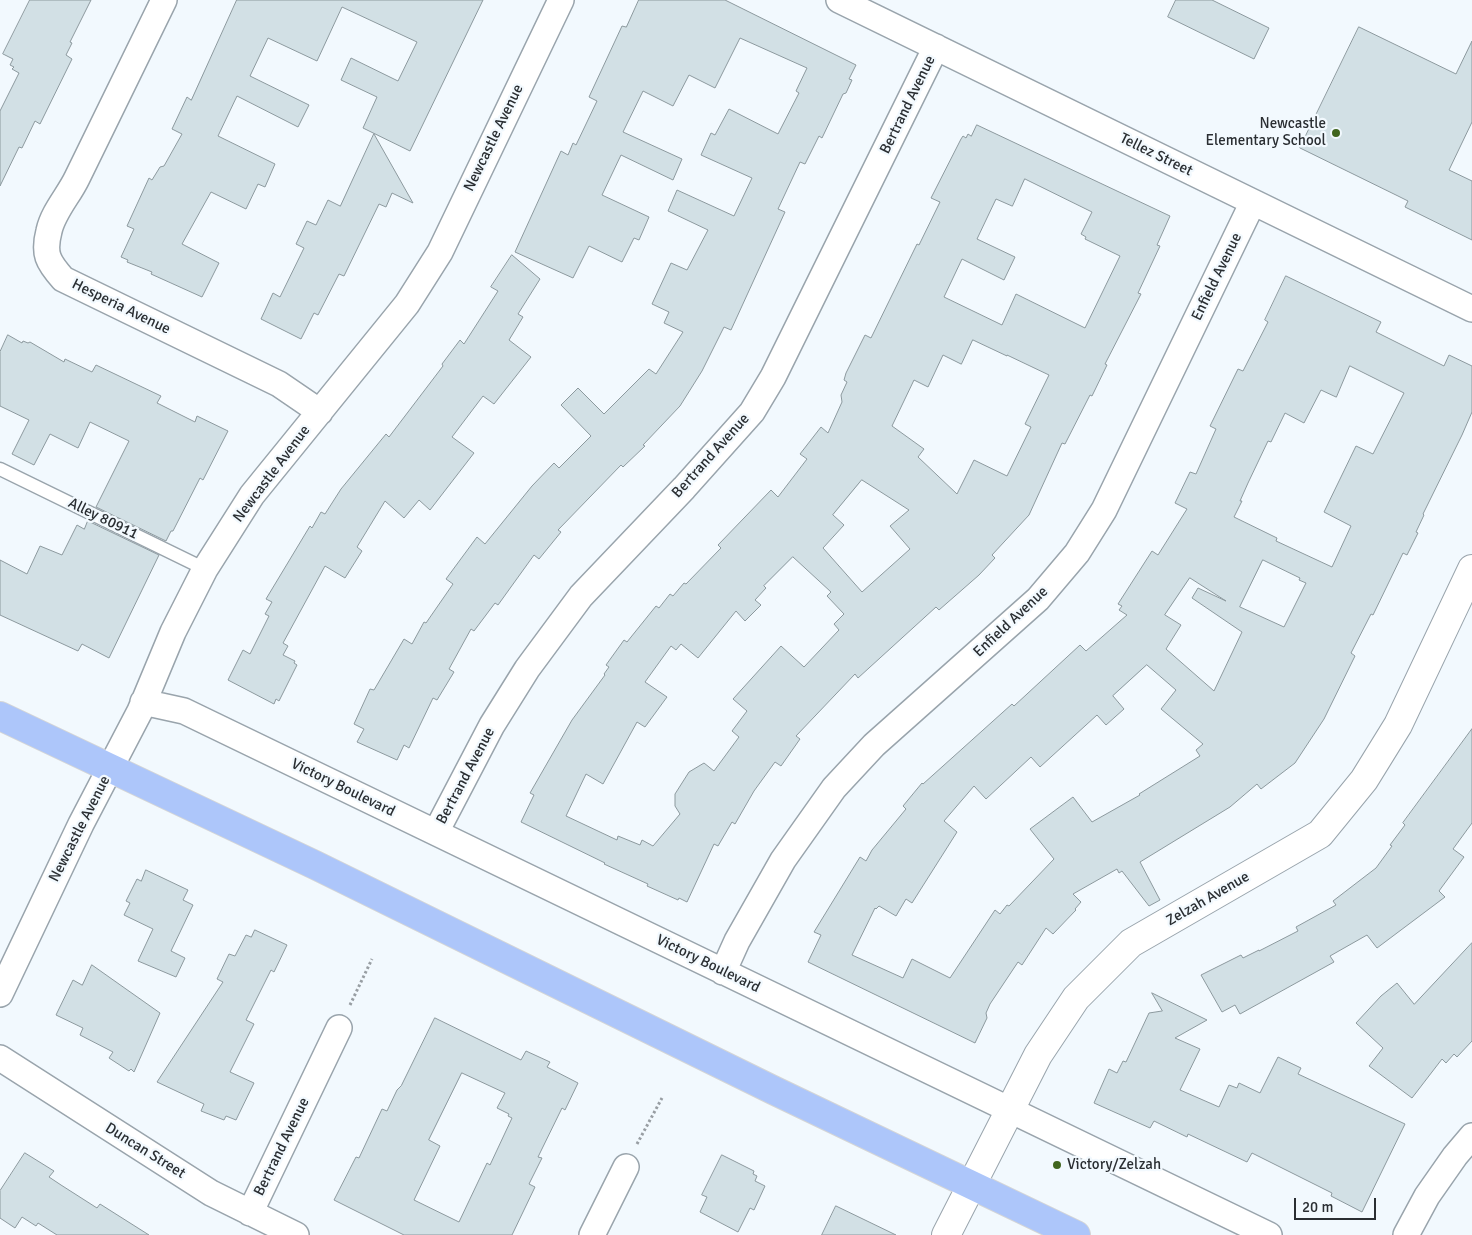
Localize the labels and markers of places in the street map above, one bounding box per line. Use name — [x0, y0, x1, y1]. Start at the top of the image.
place label: Newcastle Elementary School — [1205, 115, 1326, 150]
marker: Newcastle Elementary School — [1330, 127, 1342, 139]
place label: Victory/Zelzah — [1067, 1156, 1161, 1174]
marker: Victory/Zelzah — [1051, 1159, 1063, 1171]

